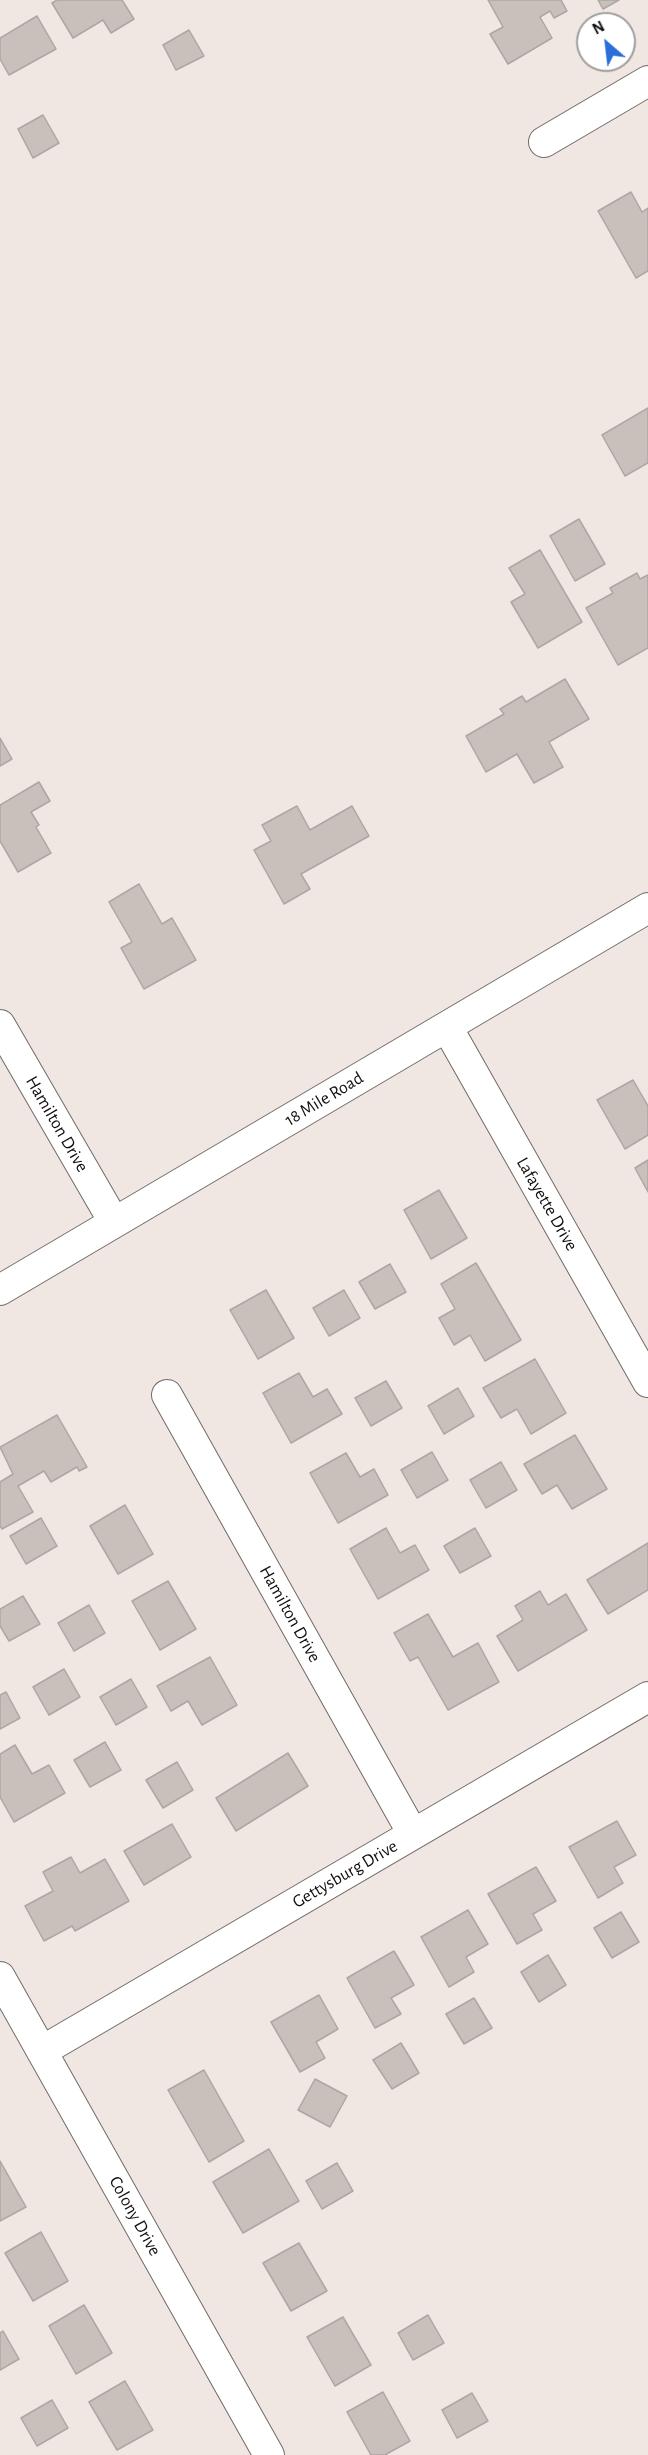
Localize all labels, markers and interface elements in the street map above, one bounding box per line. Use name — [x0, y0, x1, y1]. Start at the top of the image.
north arrow — [576, 12, 636, 72]
text: N — [590, 18, 607, 38]
street label: 18 Mile Road — [281, 1067, 367, 1131]
street label: Hamilton Drive — [21, 1072, 93, 1176]
street label: Lafayette Drive — [511, 1153, 583, 1255]
street label: Hamilton Drive — [255, 1562, 325, 1666]
street label: Gettysburg Drive — [289, 1835, 401, 1913]
street label: Colony Drive — [104, 2172, 166, 2260]

